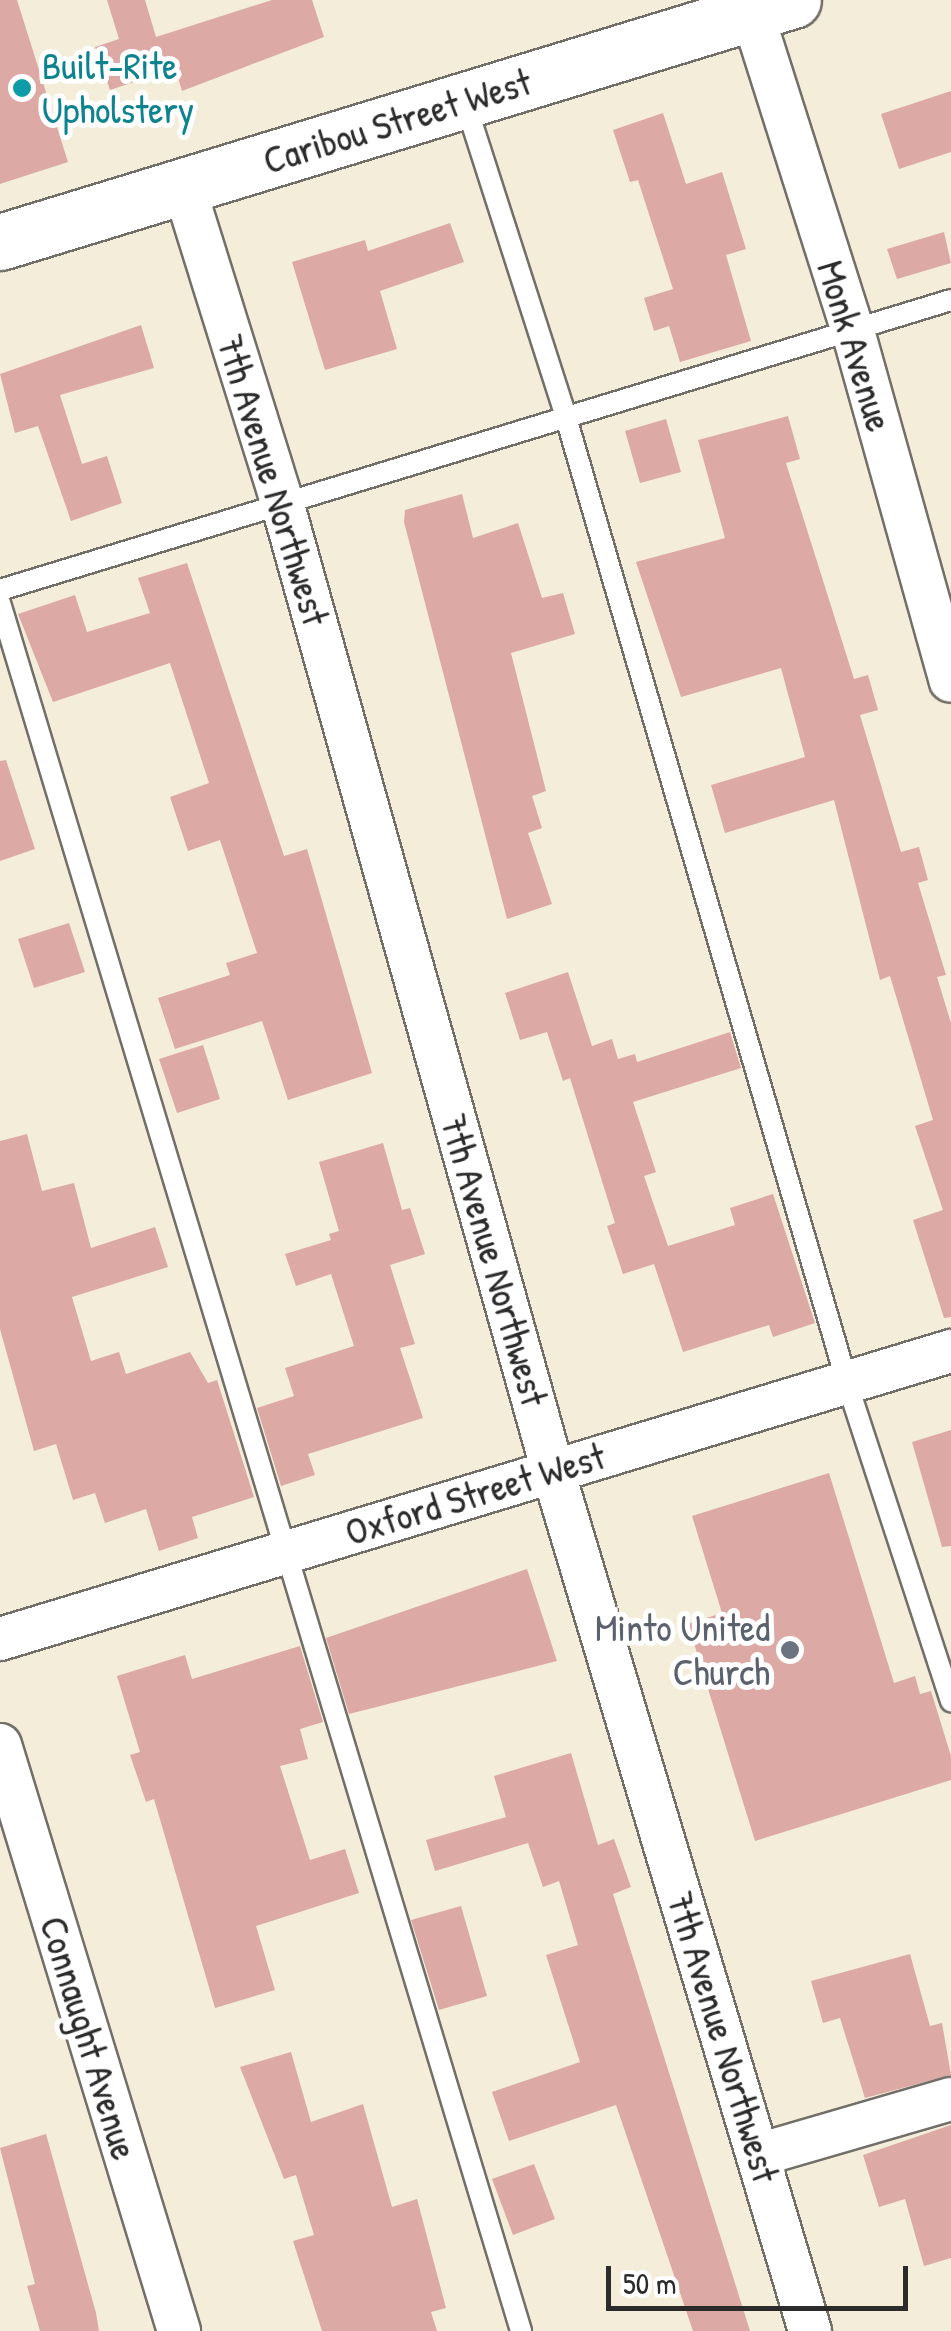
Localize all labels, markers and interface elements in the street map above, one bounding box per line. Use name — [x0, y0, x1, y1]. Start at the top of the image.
place label: Built-Rite Upholstery — [42, 43, 194, 132]
street label: Caribou Street West — [258, 59, 536, 183]
marker: Built-Rite Upholstery — [11, 77, 33, 99]
street label: Monk Avenue — [807, 255, 903, 437]
street label: 7th Avenue Northwest — [207, 329, 339, 631]
street label: 7th Avenue Northwest — [431, 1109, 557, 1411]
street label: Oxford Street West — [340, 1433, 610, 1555]
place label: Minto United Church — [595, 1605, 770, 1695]
marker: Minto United Church — [779, 1639, 801, 1661]
street label: 7th Avenue Northwest — [657, 1886, 789, 2188]
street label: Connaught Avenue — [30, 1911, 148, 2165]
scale bar — [611, 2246, 914, 2308]
text: 50 m — [623, 2263, 676, 2303]

